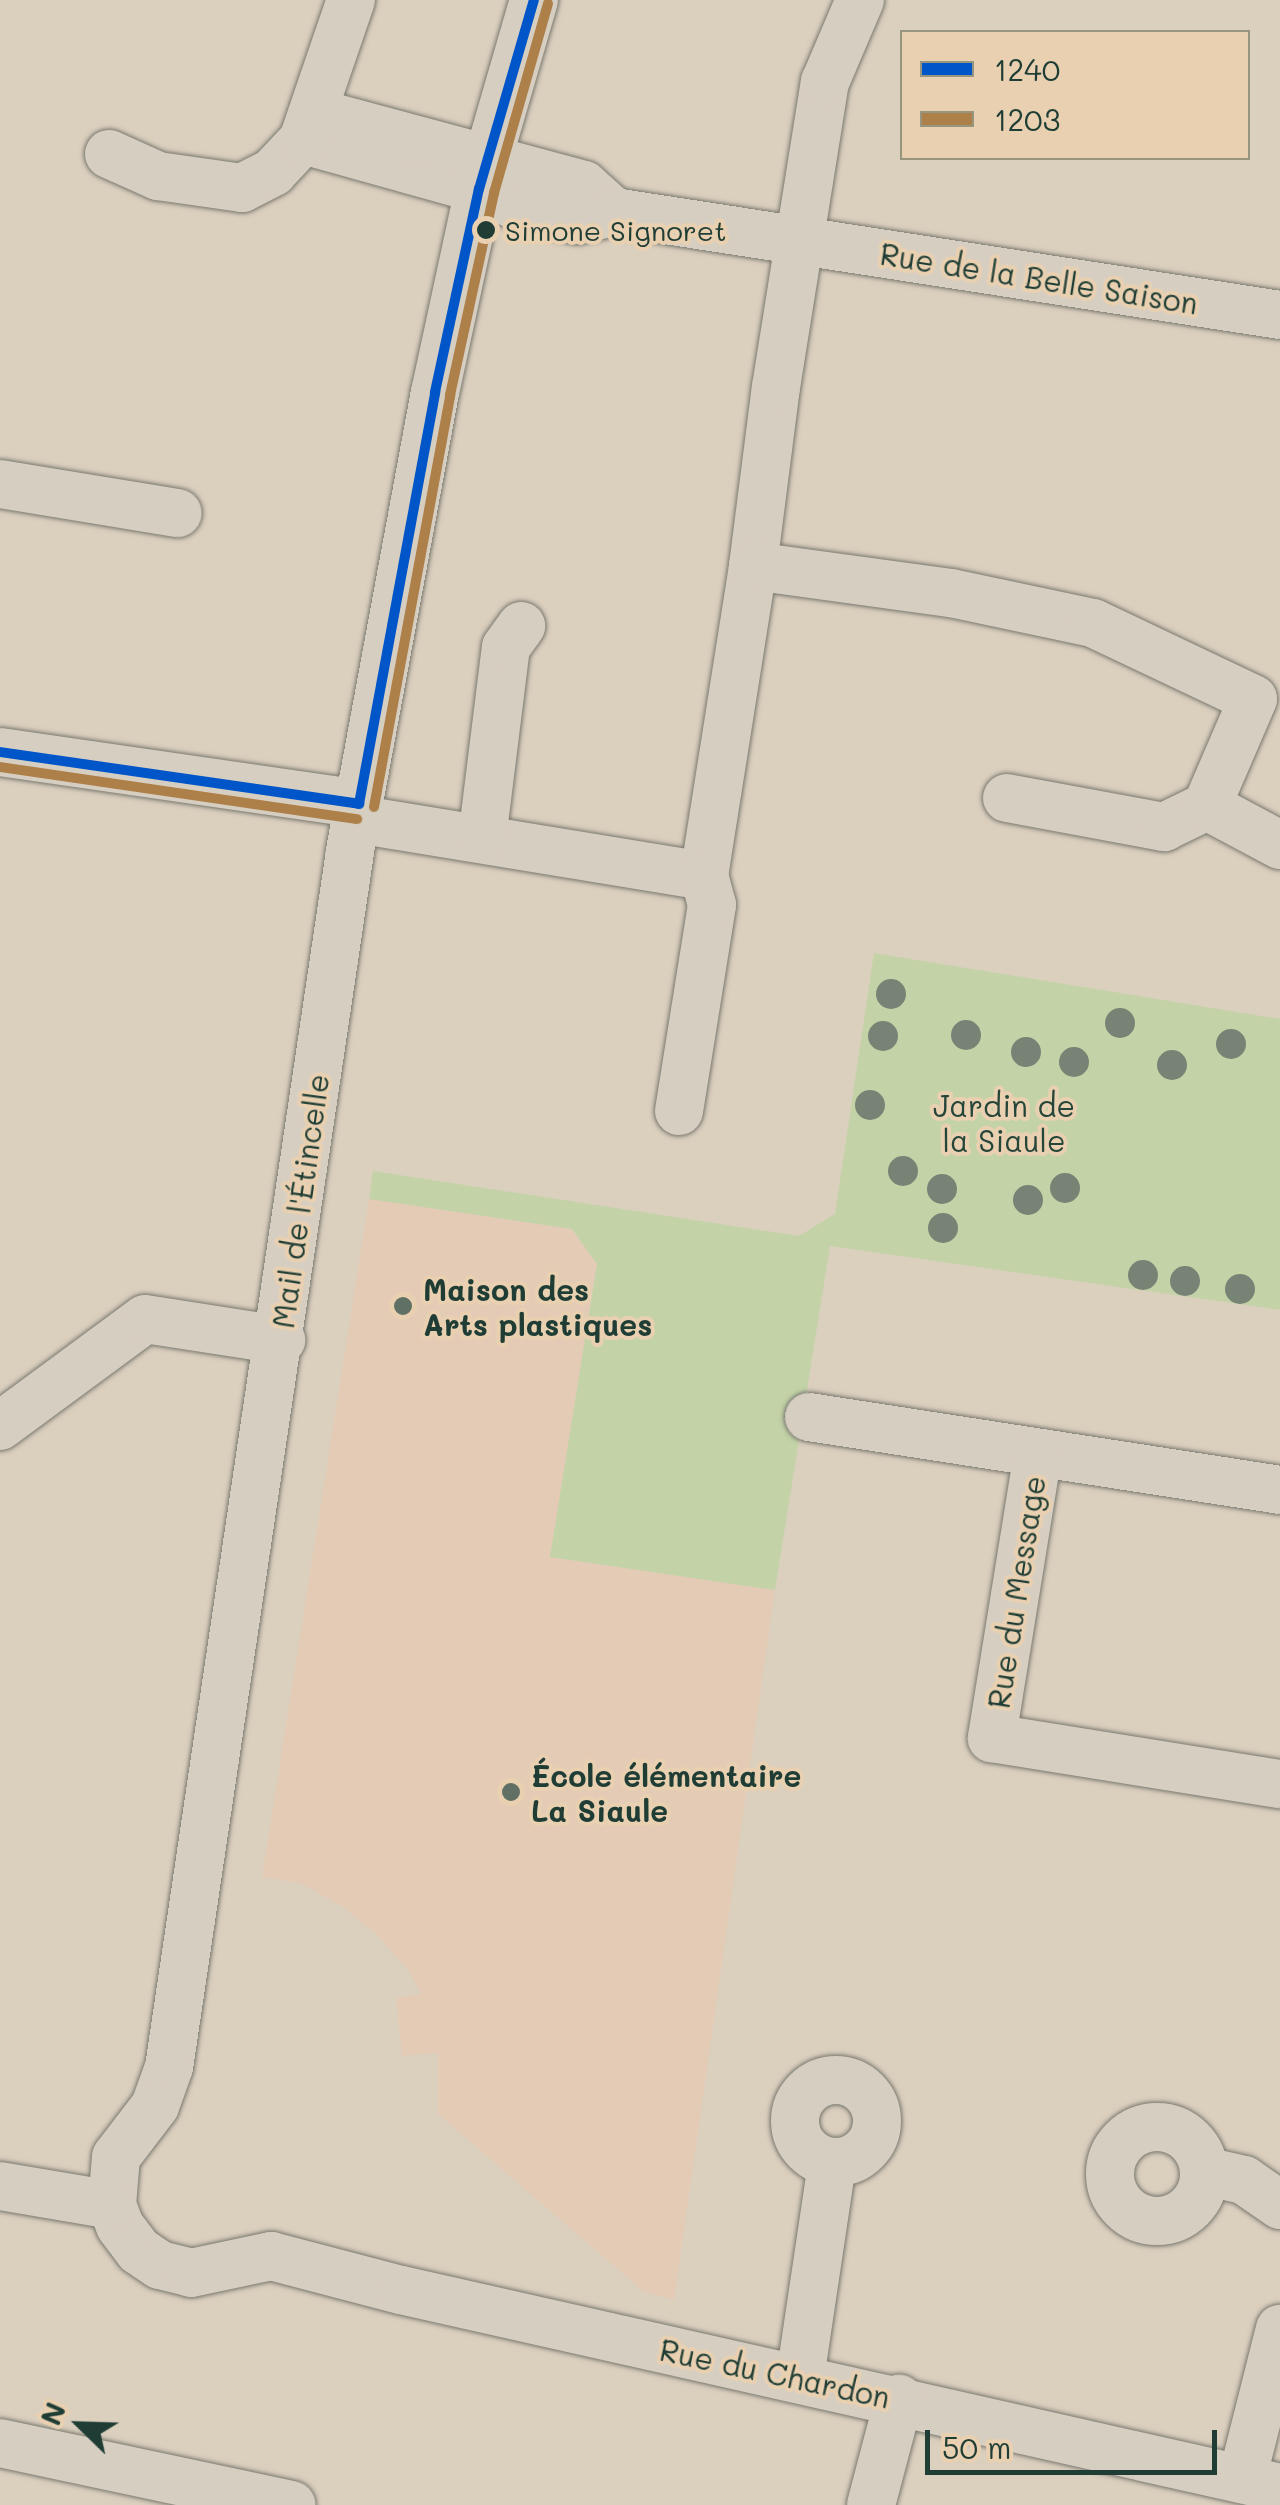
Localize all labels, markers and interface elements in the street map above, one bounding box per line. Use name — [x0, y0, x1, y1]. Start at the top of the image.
legend — [900, 30, 1250, 160]
text: 1240 — [994, 49, 1060, 89]
text: 1203 — [994, 99, 1060, 139]
place label: Simone Signoret — [505, 213, 726, 247]
marker: Simone Signoret — [476, 220, 496, 240]
street label: Rue de la Belle Saison — [878, 235, 1200, 321]
street label: Mail de l'Étincelle — [264, 1072, 336, 1330]
park label: Jardin de la Siaule — [933, 1087, 1075, 1158]
place label: Maison des Arts plastiques — [423, 1271, 652, 1342]
marker: Maison des Arts plastiques — [392, 1295, 414, 1317]
street label: Rue du Message — [980, 1473, 1052, 1711]
place label: École élémentaire La Siaule — [531, 1757, 801, 1828]
marker: École élémentaire La Siaule — [500, 1781, 522, 1803]
street label: Rue du Chardon — [657, 2331, 893, 2415]
north arrow — [30, 2375, 130, 2475]
text: N — [32, 2396, 73, 2430]
scale bar — [930, 2410, 1222, 2472]
text: 50 m — [942, 2427, 1012, 2467]

